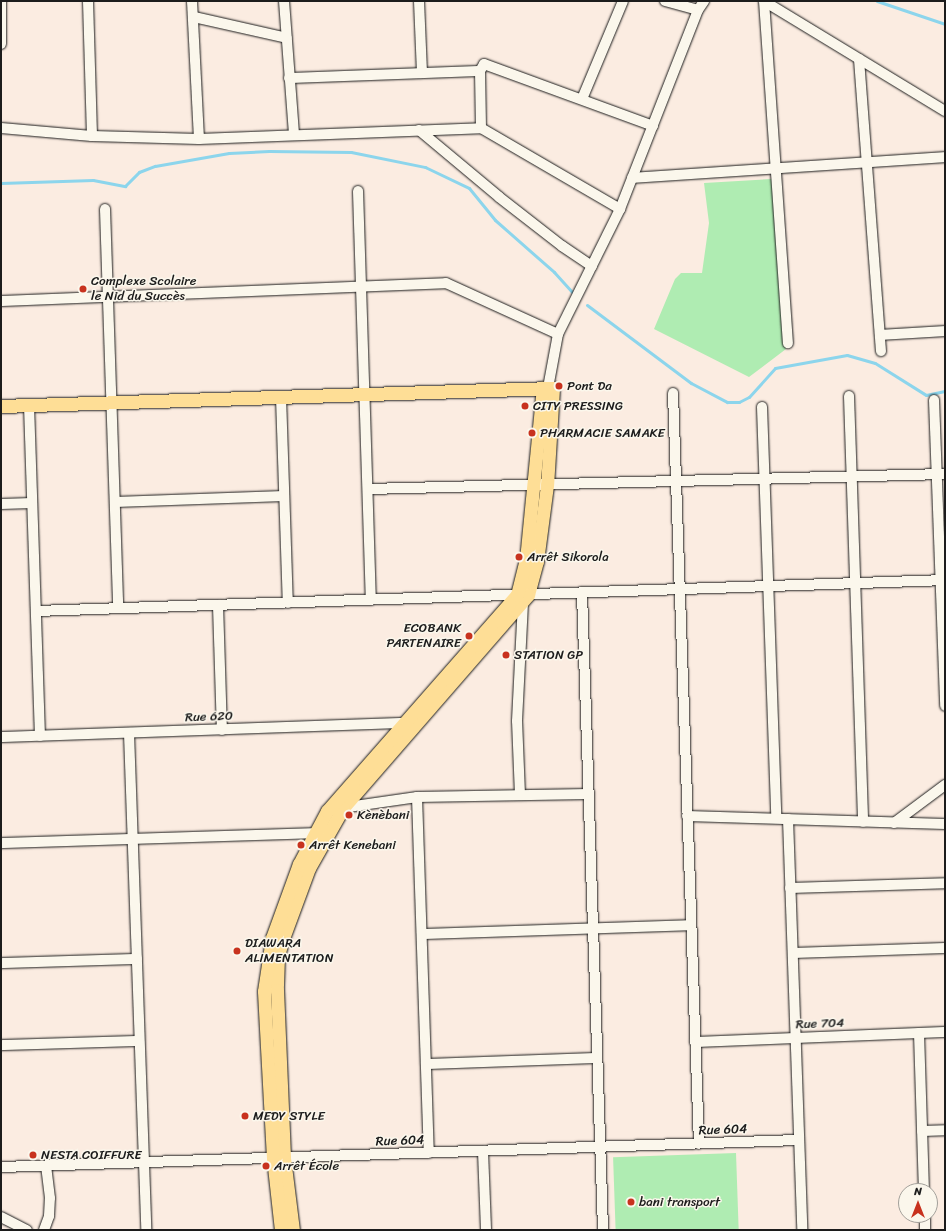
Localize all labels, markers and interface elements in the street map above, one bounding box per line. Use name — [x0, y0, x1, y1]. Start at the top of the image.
place label: Complexe Scolaire le Nid du Succès — [91, 274, 196, 305]
marker: Complexe Scolaire le Nid du Succès — [78, 284, 88, 294]
place label: Pont Da — [567, 378, 612, 394]
marker: Pont Da — [554, 381, 564, 391]
place label: CITY PRESSING — [533, 398, 623, 414]
marker: CITY PRESSING — [520, 401, 530, 411]
place label: PHARMACIE SAMAKE — [540, 425, 666, 441]
marker: PHARMACIE SAMAKE — [527, 428, 537, 438]
place label: Arrêt Sikorola — [527, 549, 609, 565]
marker: Arrêt Sikorola — [514, 552, 524, 562]
place label: ECOBANK PARTENAIRE — [386, 621, 461, 652]
marker: ECOBANK PARTENAIRE — [464, 631, 474, 641]
place label: STATION GP — [514, 647, 583, 663]
marker: STATION GP — [501, 650, 511, 660]
street label: Rue 620 — [185, 708, 233, 726]
place label: Kènèbani — [357, 807, 409, 823]
marker: Kènèbani — [344, 810, 354, 820]
place label: Arrêt Kenebani — [309, 837, 396, 853]
marker: Arrêt Kenebani — [296, 840, 306, 850]
place label: DIAWARA ALIMENTATION — [245, 936, 334, 967]
marker: DIAWARA ALIMENTATION — [232, 946, 242, 956]
street label: Rue 704 — [795, 1015, 845, 1033]
place label: MEDY STYLE — [253, 1108, 325, 1124]
marker: MEDY STYLE — [240, 1111, 250, 1121]
street label: Rue 604 — [698, 1121, 748, 1139]
street label: Rue 604 — [375, 1132, 425, 1150]
place label: NESTA COIFFURE — [41, 1147, 140, 1163]
marker: NESTA COIFFURE — [28, 1150, 38, 1160]
place label: Arrêt École — [274, 1158, 339, 1174]
marker: Arrêt École — [261, 1161, 271, 1171]
text: N — [914, 1182, 922, 1201]
north arrow — [898, 1183, 938, 1223]
place label: bani transport — [639, 1194, 722, 1210]
marker: bani transport — [626, 1197, 636, 1207]

